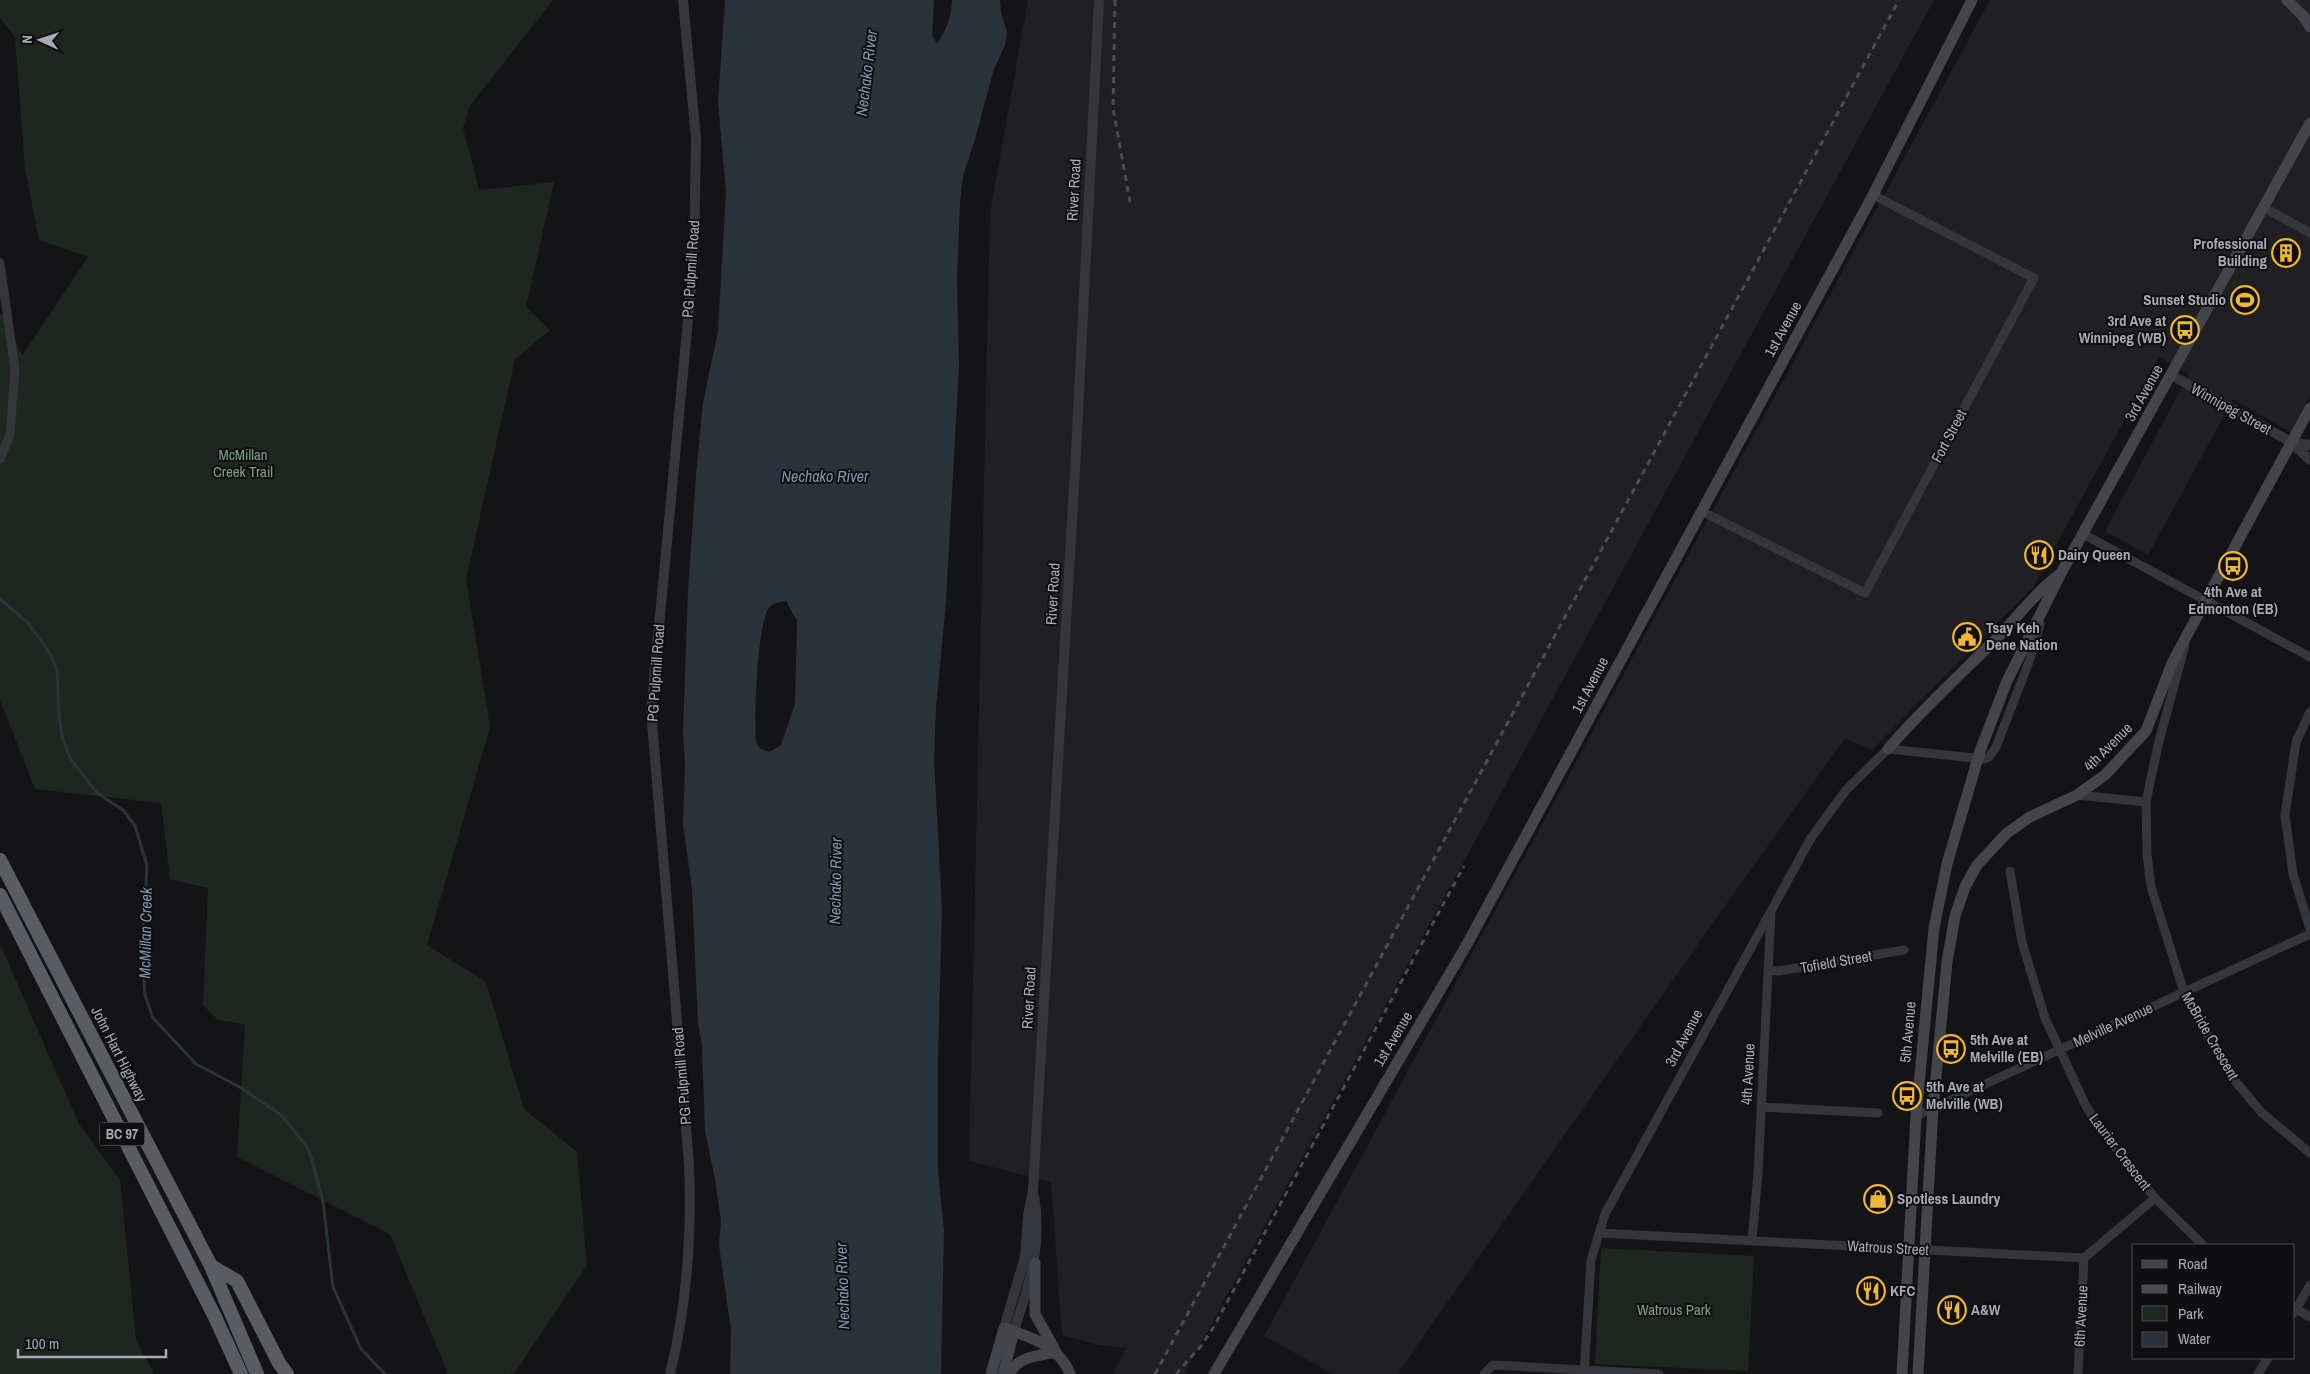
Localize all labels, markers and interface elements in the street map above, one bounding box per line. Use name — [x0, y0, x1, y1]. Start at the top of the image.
north arrow — [15, 15, 65, 65]
water label: Nechako River — [850, 28, 882, 117]
text: N — [18, 35, 36, 44]
street label: River Road — [1061, 158, 1086, 222]
street label: PG Pulpmill Road — [677, 219, 704, 318]
place label: Professional Building — [2193, 233, 2267, 271]
building icon: Professional Building — [2271, 238, 2301, 268]
sports icon: Sunset Studio — [2230, 285, 2260, 315]
place label: Sunset Studio — [2143, 289, 2226, 310]
street label: 1st Avenue — [1759, 297, 1807, 360]
place label: 3rd Ave at Winnipeg (WB) — [2079, 310, 2166, 348]
bus stop icon: 3rd Ave at Winnipeg (WB) — [2170, 315, 2200, 345]
street label: 3rd Avenue — [2119, 360, 2168, 425]
street label: Winnipeg Street — [2187, 378, 2276, 440]
street label: Fort Street — [1926, 405, 1972, 466]
park label: McMillan Creek Trail — [213, 444, 273, 482]
water label: Nechako River — [782, 465, 869, 487]
restaurant icon: Dairy Queen — [2024, 540, 2054, 570]
place label: Dairy Queen — [2058, 544, 2130, 565]
bus stop icon: 4th Ave at Edmonton (EB) — [2218, 551, 2248, 581]
street label: River Road — [1040, 562, 1065, 626]
place label: 4th Ave at Edmonton (EB) — [2188, 581, 2278, 619]
place label: Tsay Keh Dene Nation — [1986, 617, 2058, 655]
public building icon: Tsay Keh Dene Nation — [1952, 622, 1982, 652]
street label: PG Pulpmill Road — [642, 623, 669, 722]
street label: 1st Avenue — [1566, 653, 1613, 716]
street label: 4th Avenue — [2079, 717, 2137, 776]
water label: Nechako River — [823, 837, 847, 925]
water label: McMillan Creek — [133, 887, 157, 979]
street label: Tofield Street — [1798, 945, 1874, 978]
street label: River Road — [1016, 966, 1041, 1030]
street label: McBride Crescent — [2177, 988, 2244, 1084]
street label: Melville Avenue — [2069, 997, 2156, 1052]
street label: 5th Avenue — [1894, 1000, 1921, 1063]
street label: John Hart Highway — [86, 1002, 153, 1106]
street label: 3rd Avenue — [1660, 1005, 1707, 1070]
street label: 1st Avenue — [1368, 1007, 1417, 1070]
street label: PG Pulpmill Road — [667, 1026, 696, 1126]
place label: 5th Ave at Melville (EB) — [1970, 1029, 2043, 1067]
bus stop icon: 5th Ave at Melville (EB) — [1936, 1034, 1966, 1064]
street label: 4th Avenue — [1735, 1043, 1760, 1105]
place label: 5th Ave at Melville (WB) — [1926, 1076, 2003, 1114]
bus stop icon: 5th Ave at Melville (WB) — [1892, 1081, 1922, 1111]
street label: Laurier Crescent — [2084, 1109, 2157, 1195]
road number: BC 97 — [100, 1122, 144, 1146]
shop icon: Spotless Laundry — [1863, 1184, 1893, 1214]
place label: Spotless Laundry — [1897, 1188, 2000, 1209]
street label: Watrous Street — [1847, 1235, 1930, 1260]
water label: Nechako River — [829, 1242, 855, 1330]
legend — [2132, 1244, 2295, 1359]
text: Road — [2178, 1253, 2207, 1274]
restaurant icon: KFC — [1856, 1276, 1886, 1306]
text: Railway — [2178, 1278, 2223, 1299]
place label: KFC — [1890, 1280, 1915, 1301]
street label: 6th Avenue — [2068, 1285, 2093, 1347]
restaurant icon: A&W — [1937, 1295, 1967, 1325]
park label: Watrous Park — [1637, 1299, 1712, 1320]
place label: A&W — [1971, 1299, 2001, 1320]
text: Park — [2178, 1303, 2204, 1324]
scale bar — [18, 1326, 165, 1358]
text: Water — [2178, 1328, 2210, 1349]
text: 100 m — [25, 1333, 59, 1354]

